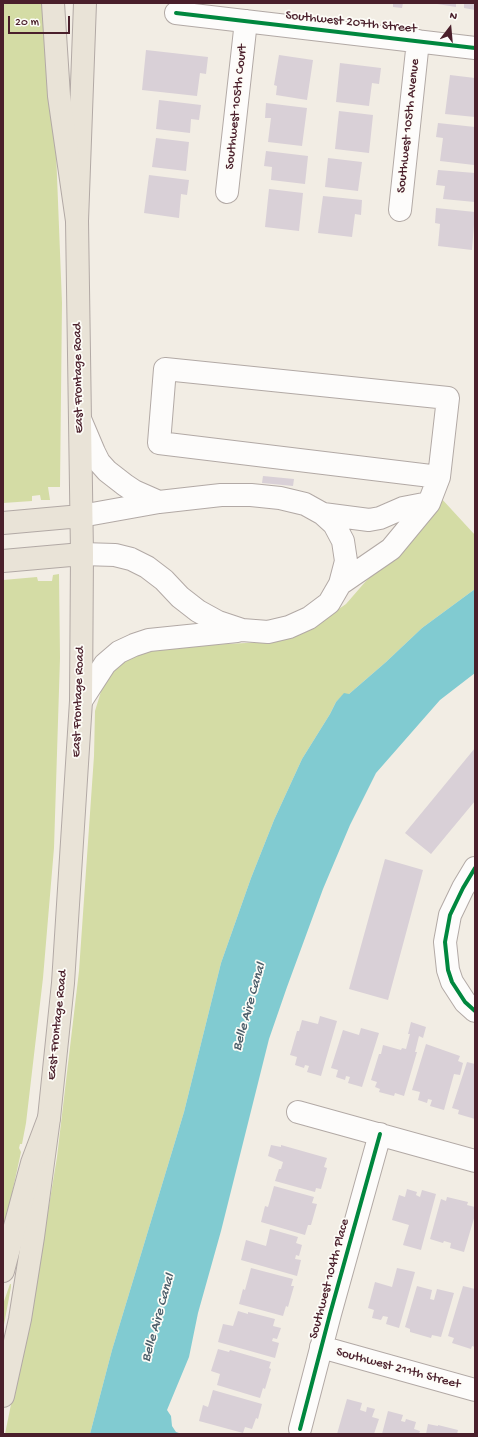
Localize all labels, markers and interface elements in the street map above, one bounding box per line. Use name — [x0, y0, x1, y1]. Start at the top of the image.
scale bar — [10, 8, 72, 34]
street label: Southwest 207th Street — [285, 8, 417, 38]
north arrow — [430, 8, 470, 48]
text: N — [448, 10, 458, 23]
text: 20 m — [15, 16, 39, 30]
street label: Southwest 105th Court — [223, 44, 251, 170]
street label: Southwest 105th Avenue — [394, 58, 424, 194]
street label: East Frontage Road — [70, 322, 88, 434]
street label: East Frontage Road — [69, 646, 89, 758]
water label: Belle Aire Canal — [229, 961, 271, 1053]
street label: East Frontage Road — [44, 969, 72, 1081]
street label: Southwest 104th Place — [306, 1217, 354, 1341]
water label: Belle Aire Canal — [138, 1272, 180, 1364]
street label: Southwest 211th Street — [334, 1345, 462, 1393]

